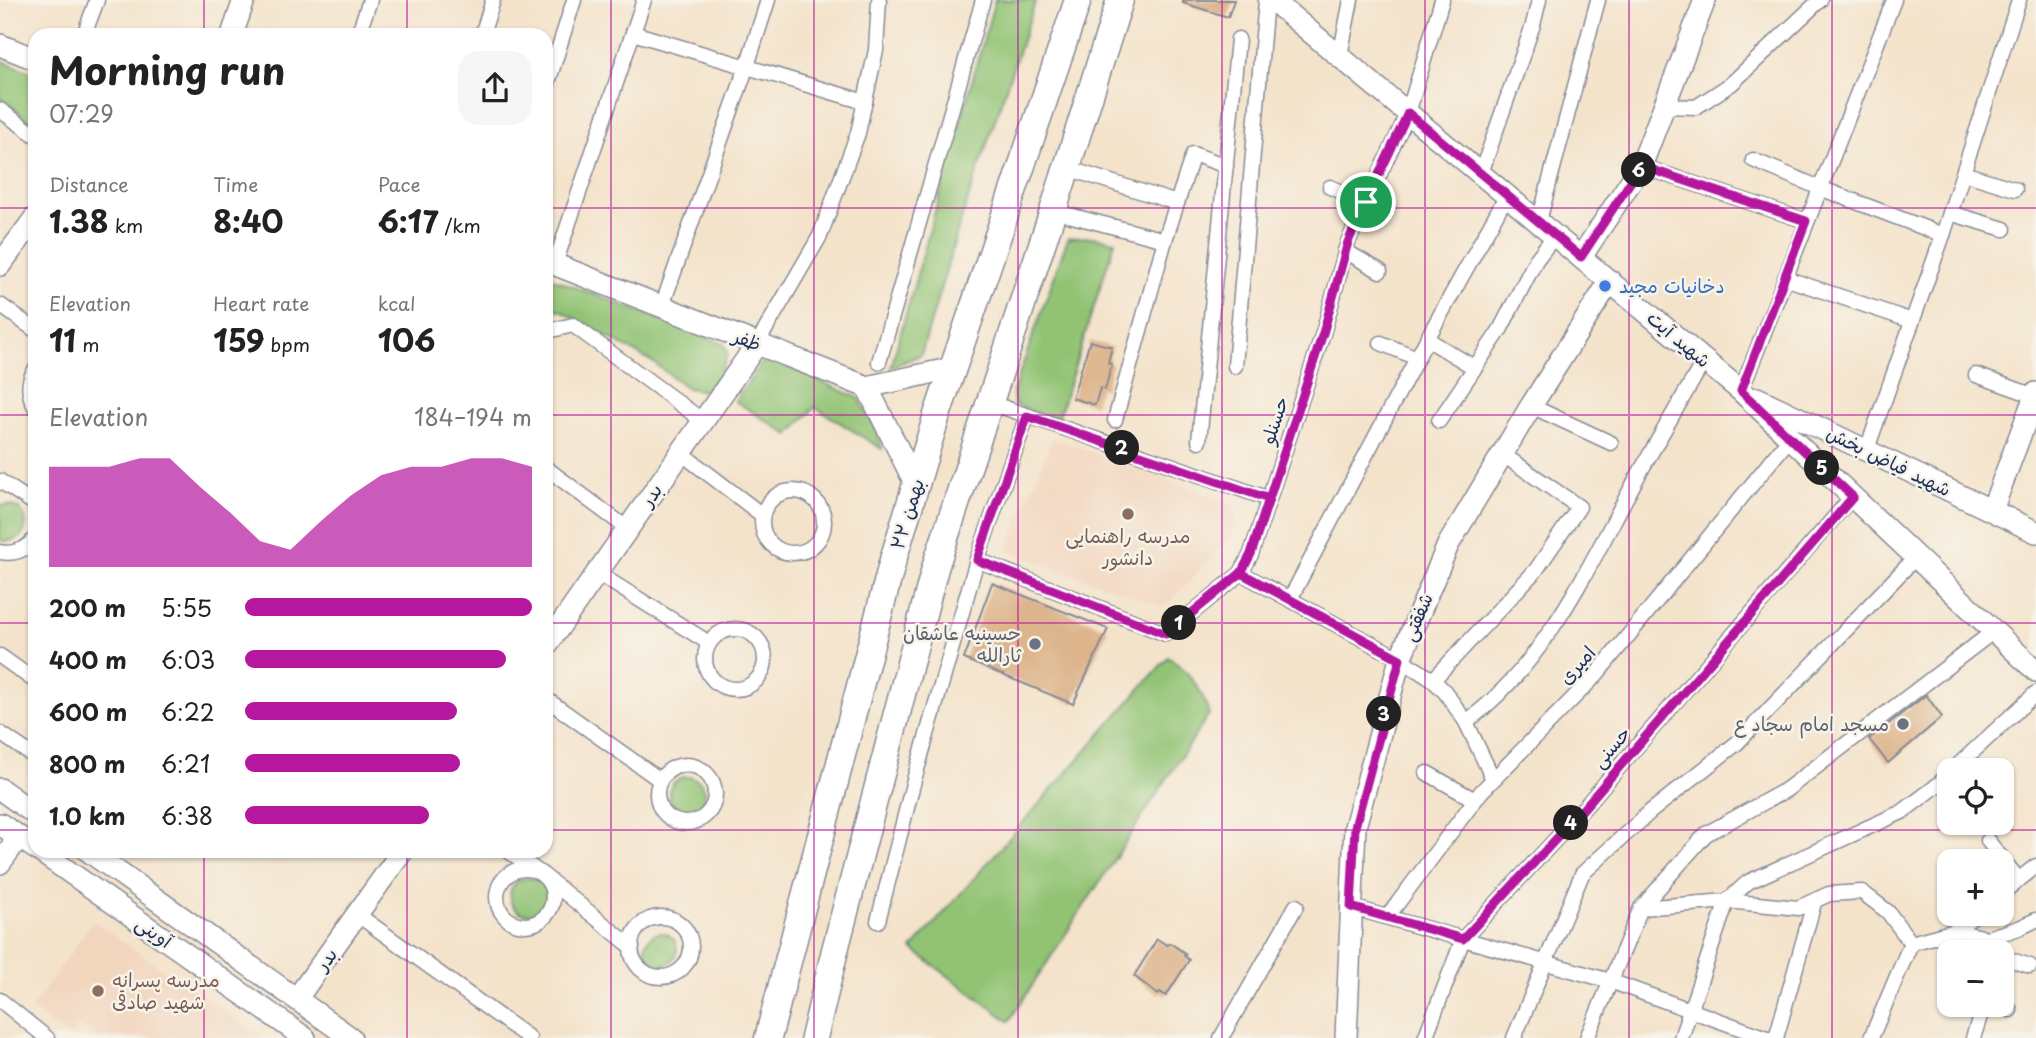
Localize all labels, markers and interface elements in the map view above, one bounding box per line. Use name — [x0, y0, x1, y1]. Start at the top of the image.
text: Morning run — [49, 41, 285, 98]
button: share — [458, 51, 532, 125]
text: 07:29 — [49, 96, 114, 131]
pin: 6 — [1622, 152, 1656, 188]
text: 6 — [1632, 155, 1645, 183]
text: Distance — [49, 170, 129, 198]
text: Time — [213, 170, 258, 198]
text: Pace — [378, 170, 421, 198]
pin — [1336, 172, 1396, 232]
icon: arrive — [1347, 183, 1385, 221]
text: 1.38 — [49, 198, 108, 243]
text: 8:40 — [213, 198, 284, 243]
text: 6:17 — [378, 198, 438, 243]
text: km — [108, 211, 143, 239]
text: /km — [438, 211, 481, 239]
place label: دخانیات مجید — [1619, 271, 1725, 299]
marker: دخانیات مجید — [1597, 278, 1613, 294]
text: Elevation — [49, 289, 131, 317]
text: Heart rate — [213, 289, 309, 317]
text: kcal — [378, 289, 416, 317]
street label: شهید آیت — [1642, 303, 1718, 373]
text: 11 — [49, 317, 76, 362]
text: 159 — [213, 317, 264, 362]
text: 106 — [378, 317, 435, 362]
street label: ظفر — [727, 320, 766, 357]
text: m — [76, 330, 100, 358]
text: bpm — [264, 330, 310, 358]
street label: حسنلو — [1252, 393, 1294, 449]
text: Elevation — [49, 399, 148, 434]
text: 184–194 m — [414, 399, 532, 434]
street label: شهید فیاض بخش — [1822, 418, 1956, 502]
pin: 2 — [1104, 430, 1140, 466]
text: 2 — [1115, 433, 1128, 461]
pin: 5 — [1804, 450, 1840, 486]
text: 5 — [1815, 453, 1828, 481]
street label: ۲۲ بهمن — [882, 475, 930, 553]
street label: بدر — [631, 477, 668, 513]
marker: مدرسه راهنمایی دانشور — [1120, 506, 1136, 522]
place label: مدرسه راهنمایی دانشور — [1066, 521, 1190, 571]
street label: شفقتی — [1393, 588, 1439, 645]
text: 200 m — [49, 590, 126, 625]
text: 5:55 — [161, 590, 212, 625]
pin: 1 — [1162, 606, 1196, 640]
text: 1 — [1174, 608, 1183, 636]
place label: حسینیه عاشقان ثارالله — [903, 618, 1021, 668]
marker: حسینیه عاشقان ثارالله — [1027, 636, 1043, 652]
street label: امیری — [1551, 639, 1601, 690]
text: 400 m — [49, 642, 127, 677]
text: 6:03 — [161, 642, 215, 677]
text: 600 m — [49, 694, 127, 729]
text: 6:22 — [161, 694, 215, 729]
pin: 3 — [1366, 696, 1402, 732]
text: 3 — [1377, 699, 1390, 727]
place label: مسجد امام سجاد ع — [1734, 709, 1889, 739]
marker: مسجد امام سجاد ع — [1895, 716, 1911, 732]
street label: حسنی — [1584, 719, 1636, 773]
text: 800 m — [49, 746, 126, 781]
text: 6:21 — [161, 746, 210, 781]
map controls — [1937, 758, 2014, 1017]
button: locate — [1937, 758, 2014, 835]
text: 1.0 km — [49, 798, 126, 833]
text: 6:38 — [161, 798, 213, 833]
pin: 4 — [1554, 806, 1588, 840]
text: 4 — [1564, 808, 1577, 836]
button: + — [1937, 849, 2014, 926]
street label: آوینی — [131, 908, 180, 955]
button: − — [1937, 940, 2014, 1017]
street label: بدر — [306, 941, 343, 977]
place label: مدرسه پسرانه شهید صادقی — [112, 965, 220, 1015]
marker: مدرسه پسرانه شهید صادقی — [90, 983, 106, 999]

